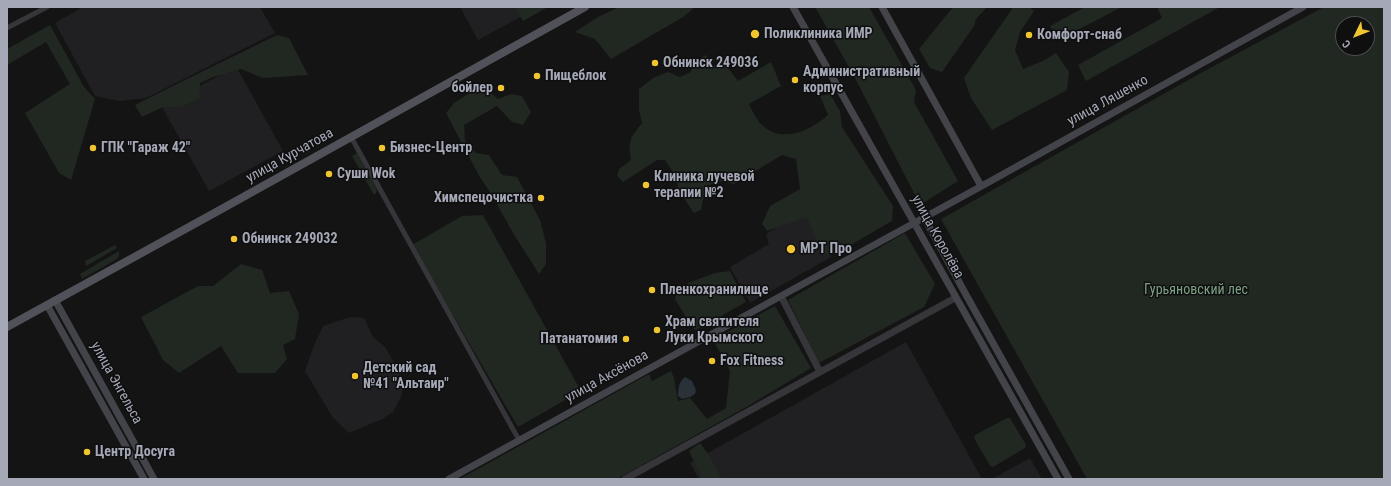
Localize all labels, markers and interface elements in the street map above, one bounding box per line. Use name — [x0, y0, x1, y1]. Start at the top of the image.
north arrow — [1335, 16, 1375, 56]
place label: Поликлиника ИМР — [764, 26, 872, 42]
place label: Комфорт-снаб — [1037, 27, 1122, 43]
marker: Поликлиника ИМР — [749, 28, 761, 40]
marker: Комфорт-снаб — [1024, 30, 1034, 40]
text: С — [1340, 37, 1353, 51]
place label: Обнинск 249036 — [663, 55, 758, 71]
marker: Обнинск 249036 — [650, 58, 660, 68]
place label: Административный корпус — [803, 64, 920, 96]
place label: Пищеблок — [545, 68, 606, 84]
marker: Пищеблок — [532, 71, 542, 81]
street label: улица Ляшенко — [1065, 72, 1151, 130]
marker: Административный корпус — [790, 75, 800, 85]
place label: бойлер — [451, 80, 493, 96]
marker: бойлер — [496, 83, 506, 93]
street label: улица Курчатова — [243, 125, 337, 187]
place label: ГПК "Гараж 42" — [101, 140, 190, 156]
place label: Бизнес-Центр — [390, 140, 472, 156]
marker: ГПК "Гараж 42" — [88, 143, 98, 153]
marker: Бизнес-Центр — [377, 143, 387, 153]
place label: Суши Wok — [337, 166, 395, 182]
marker: Суши Wok — [324, 169, 334, 179]
place label: Клиника лучевой терапии №2 — [654, 169, 755, 202]
marker: Клиника лучевой терапии №2 — [641, 180, 651, 190]
place label: Химспецочистка — [434, 190, 533, 206]
street label: улица Королёва — [907, 192, 967, 282]
marker: Химспецочистка — [536, 193, 546, 203]
place label: Обнинск 249032 — [242, 231, 337, 247]
marker: Обнинск 249032 — [229, 234, 239, 244]
place label: МРТ Про — [800, 241, 852, 257]
marker: МРТ Про — [785, 243, 797, 255]
place label: Пленкохранилище — [660, 282, 768, 298]
park label: Гурьяновский лес — [1144, 282, 1248, 298]
marker: Пленкохранилище — [647, 285, 657, 295]
place label: Храм святителя Луки Крымского — [665, 314, 764, 346]
marker: Храм святителя Луки Крымского — [652, 325, 662, 335]
place label: Патанатомия — [540, 331, 618, 347]
marker: Патанатомия — [621, 334, 631, 344]
street label: улица Энгельса — [87, 339, 145, 427]
street label: улица Аксёнова — [562, 347, 652, 407]
place label: Fox Fitness — [720, 353, 784, 369]
marker: Fox Fitness — [707, 356, 717, 366]
place label: Детский сад №41 "Альтаир" — [363, 360, 449, 392]
marker: Детский сад №41 "Альтаир" — [350, 371, 360, 381]
place label: Центр Досуга — [95, 444, 175, 460]
marker: Центр Досуга — [82, 447, 92, 457]

